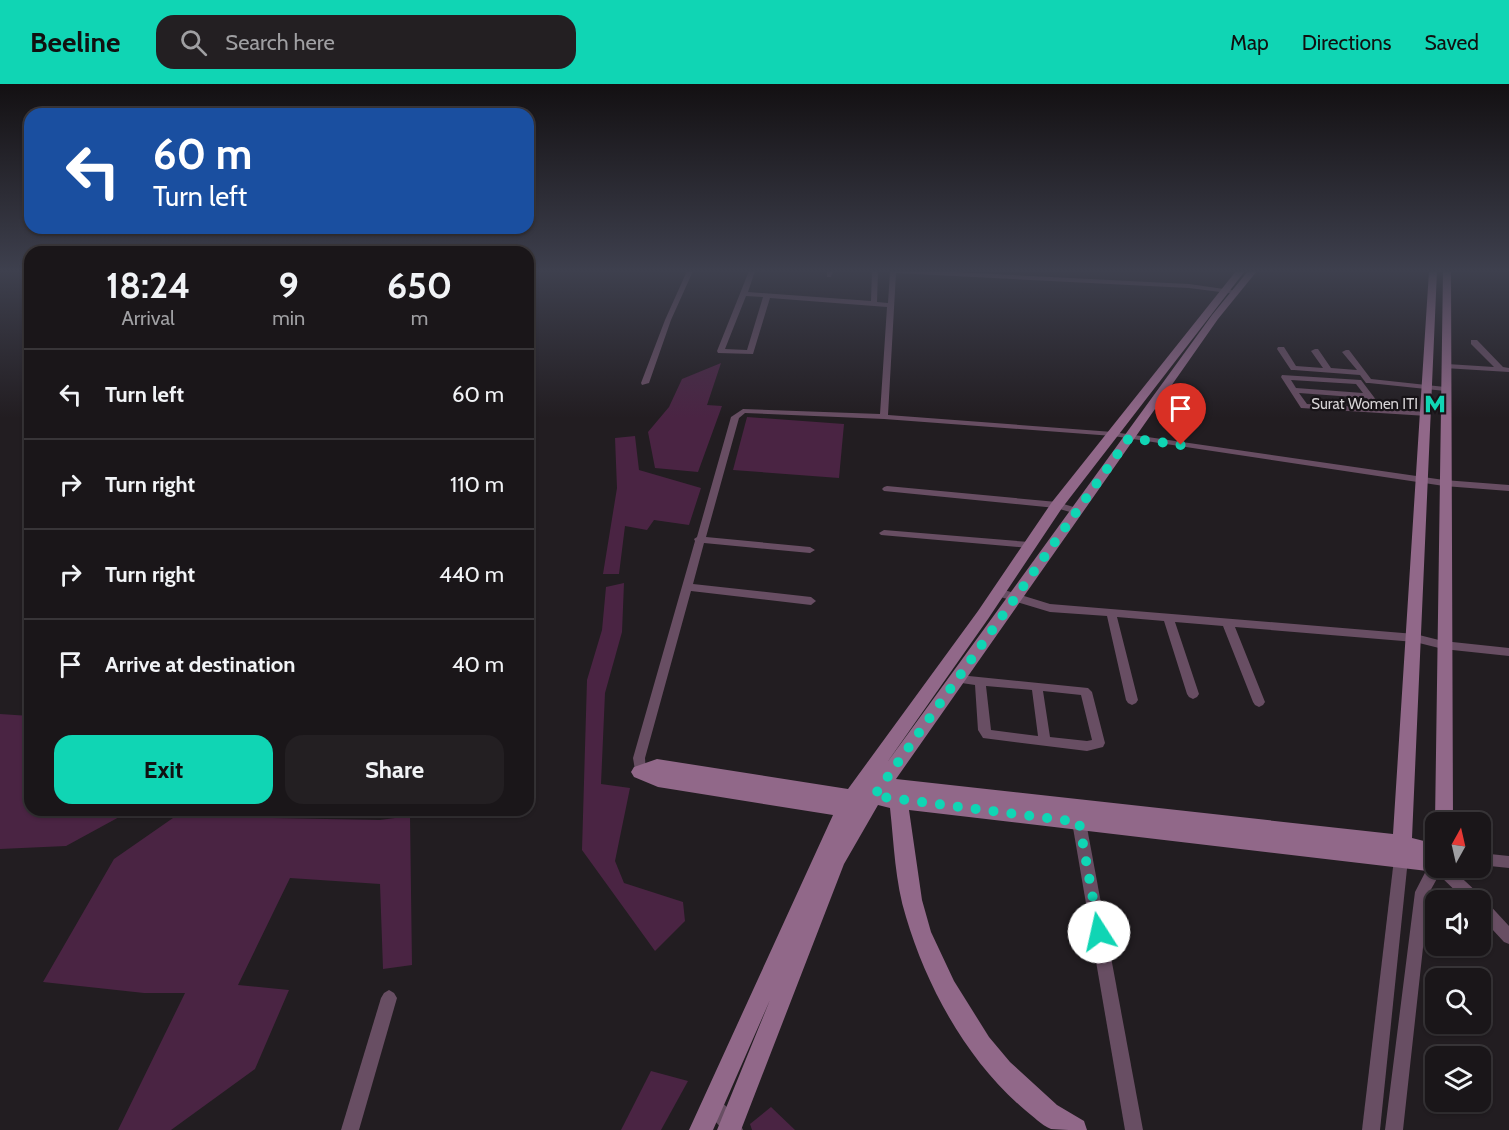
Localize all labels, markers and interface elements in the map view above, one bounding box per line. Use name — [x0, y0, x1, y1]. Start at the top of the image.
search box — [156, 15, 576, 69]
text: Beeline — [30, 25, 120, 59]
icon: search — [177, 26, 210, 59]
text: Search here — [225, 29, 335, 56]
text: Map — [1230, 30, 1269, 55]
text: Directions — [1302, 30, 1391, 55]
text: Saved — [1424, 30, 1479, 55]
text: 60 m — [153, 128, 252, 180]
icon: left — [54, 132, 132, 210]
text: Turn left — [153, 180, 247, 213]
text: 18:24 — [106, 263, 190, 307]
text: 9 — [279, 263, 299, 307]
text: 650 — [387, 263, 452, 307]
text: Arrival — [121, 306, 175, 330]
text: min — [272, 306, 305, 330]
text: m — [411, 306, 428, 330]
icon: left — [54, 378, 87, 411]
text: Turn left — [105, 381, 184, 408]
text: 60 m — [452, 381, 504, 408]
pin — [1155, 383, 1206, 445]
icon: arrive — [1164, 392, 1197, 425]
metro station icon: Surat Women ITI — [1423, 392, 1447, 416]
place label: Surat Women ITI — [1311, 395, 1418, 413]
icon: right — [54, 468, 87, 501]
text: Turn right — [105, 471, 195, 498]
text: 110 m — [450, 471, 504, 498]
icon: right — [54, 558, 87, 591]
text: Turn right — [105, 561, 195, 588]
text: 440 m — [439, 561, 504, 588]
icon: arrive — [54, 648, 87, 681]
text: Arrive at destination — [105, 651, 295, 678]
text: 40 m — [452, 651, 504, 678]
button: Exit — [54, 735, 273, 804]
button: Share — [285, 735, 504, 804]
north arrow — [1425, 812, 1491, 878]
map controls — [1425, 812, 1491, 1112]
button: sound — [1425, 890, 1491, 956]
position arrow — [1067, 900, 1131, 964]
button: search — [1425, 968, 1491, 1034]
button: layers — [1425, 1046, 1491, 1112]

